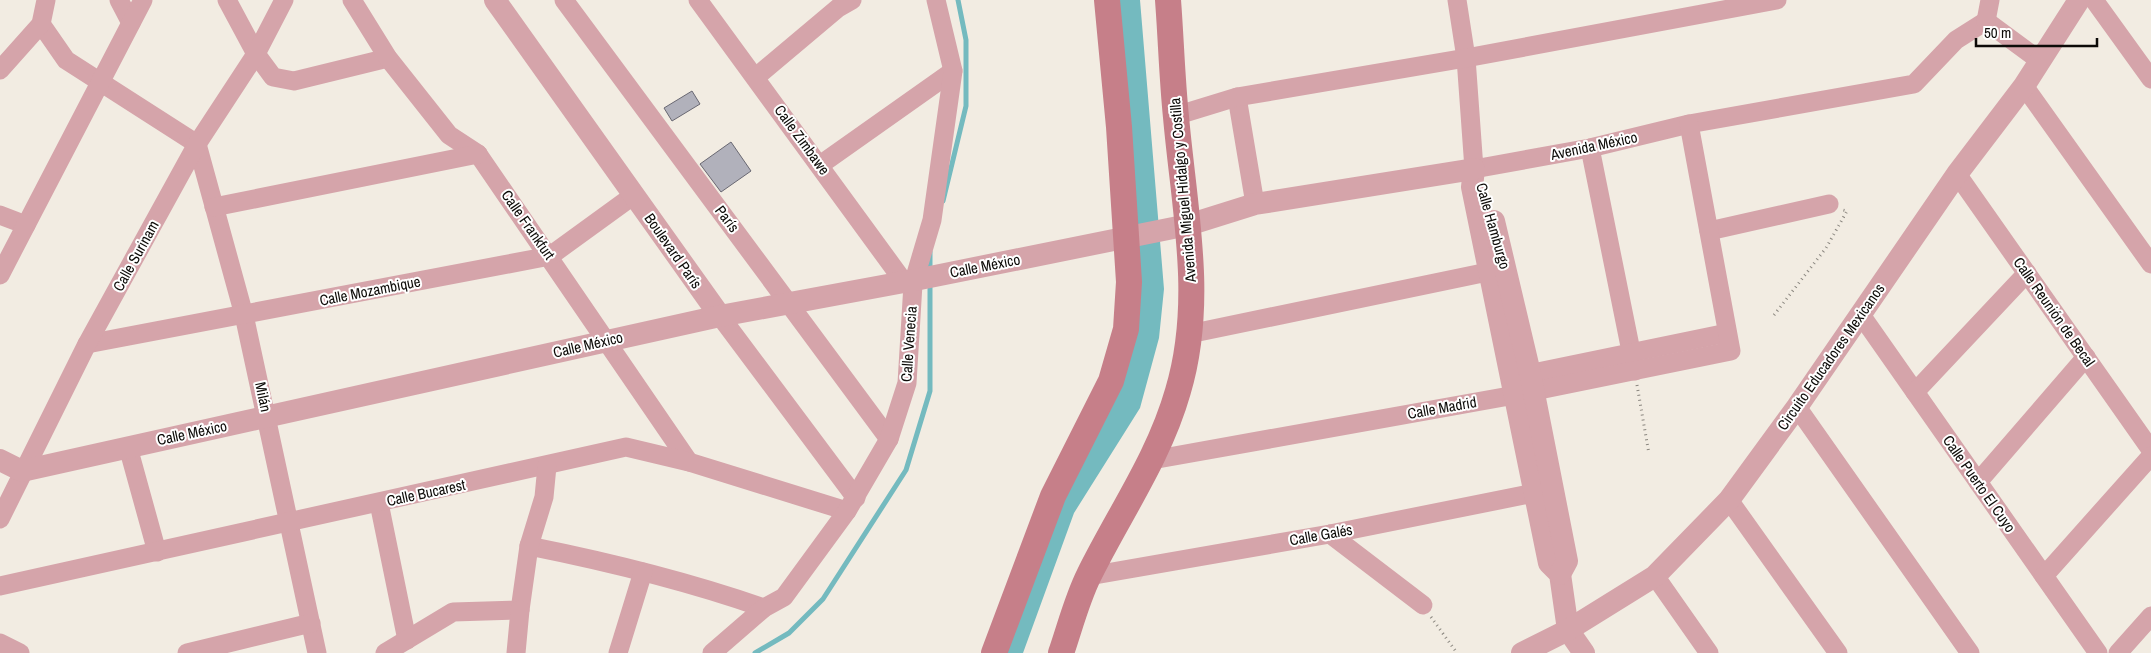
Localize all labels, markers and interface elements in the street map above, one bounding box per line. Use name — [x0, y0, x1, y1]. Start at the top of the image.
scale bar — [1976, 15, 2097, 47]
text: 50 m — [1984, 22, 2011, 43]
street label: Avenida Miguel Hidalgo y Costilla — [1164, 97, 1201, 284]
street label: Calle Zimbawe — [770, 100, 835, 179]
street label: Avenida México — [1548, 126, 1639, 165]
street label: Calle Hamburgo — [1471, 180, 1516, 272]
street label: Calle Frankfurt — [497, 186, 560, 264]
street label: París — [710, 201, 744, 236]
street label: Boulevard París — [640, 209, 707, 293]
street label: Calle Surinam — [107, 217, 164, 295]
street label: Calle México — [948, 248, 1022, 283]
street label: Calle Reunión de Becal — [2009, 253, 2100, 371]
street label: Calle Mozambique — [318, 270, 422, 311]
street label: Circuito Educadores Mexicanos — [1772, 279, 1889, 434]
street label: Calle Venecia — [895, 305, 922, 383]
street label: Calle México — [551, 326, 625, 363]
street label: Milán — [250, 380, 277, 414]
street label: Calle Madrid — [1406, 391, 1478, 424]
street label: Calle México — [155, 415, 229, 450]
street label: Calle Puerto El Cuyo — [1938, 431, 2021, 537]
street label: Calle Bucarest — [385, 474, 468, 511]
street label: Calle Galés — [1288, 519, 1354, 550]

